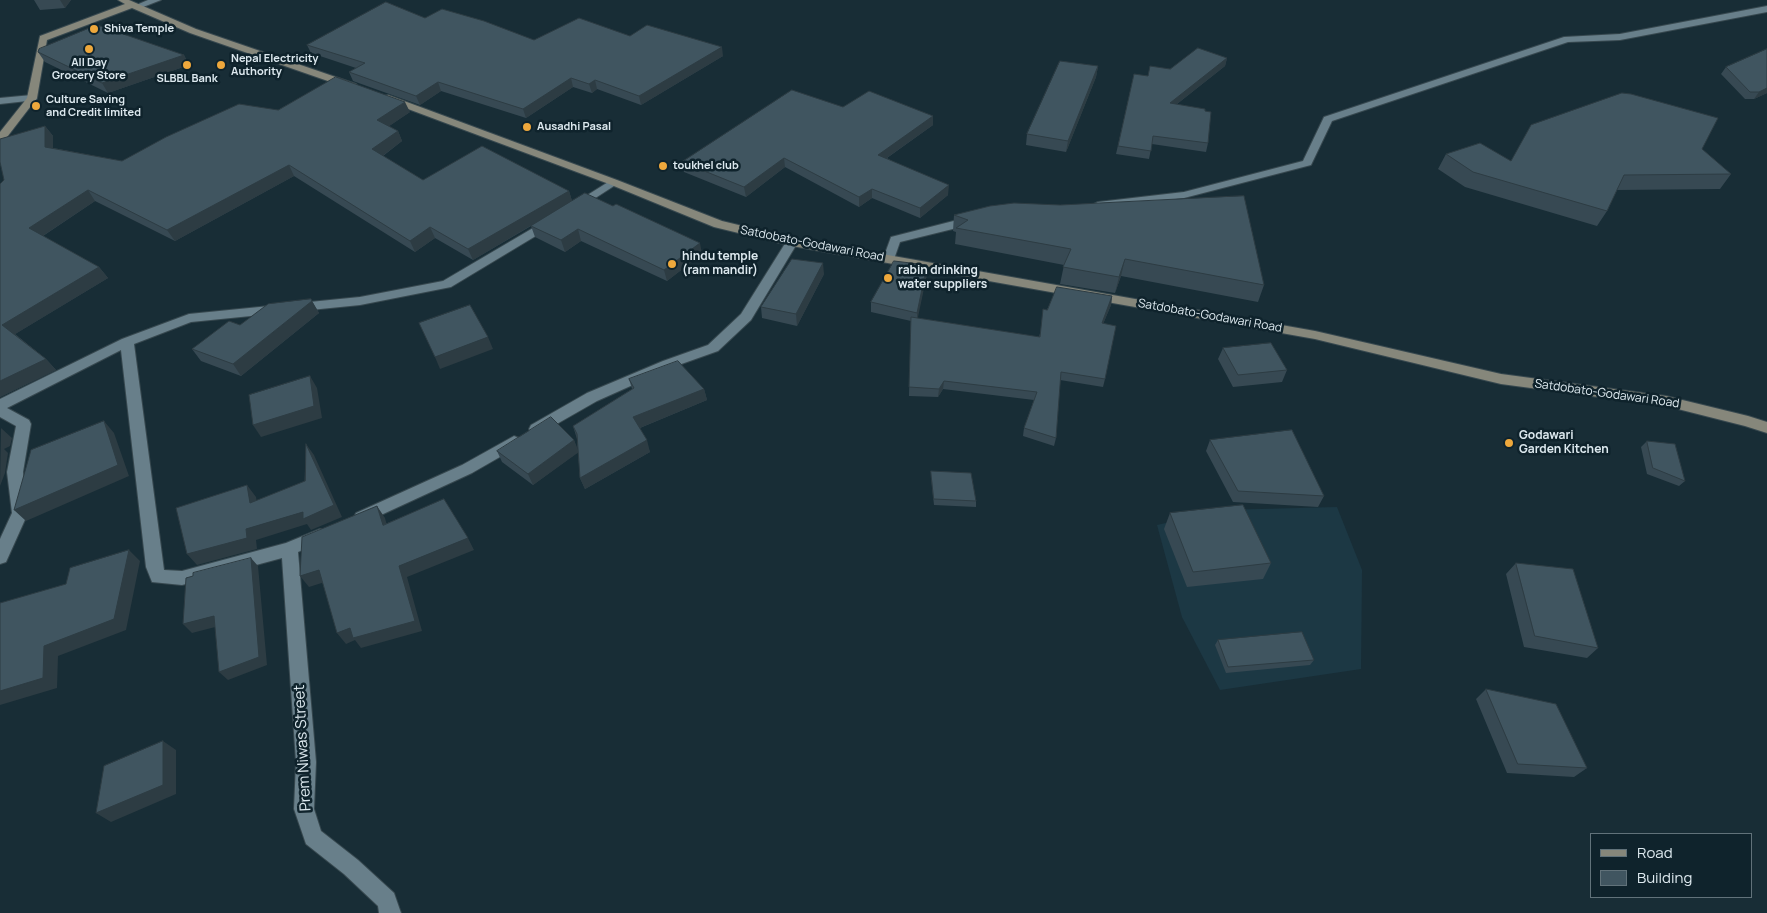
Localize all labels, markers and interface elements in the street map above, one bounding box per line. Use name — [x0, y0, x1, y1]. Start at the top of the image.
place label: Shiva Temple — [104, 22, 174, 36]
marker: Shiva Temple — [88, 23, 100, 35]
marker: All Day Grocery Store — [83, 43, 95, 55]
place label: Nepal Electricity Authority — [231, 52, 318, 78]
place label: All Day Grocery Store — [52, 56, 126, 82]
marker: SLBBL Bank — [181, 59, 193, 71]
marker: Nepal Electricity Authority — [215, 59, 227, 71]
place label: SLBBL Bank — [156, 72, 218, 86]
place label: Culture Saving and Credit limited — [46, 93, 141, 119]
marker: Culture Saving and Credit limited — [30, 100, 42, 112]
place label: Ausadhi Pasal — [537, 120, 611, 134]
marker: Ausadhi Pasal — [521, 121, 533, 133]
place label: toukhel club — [673, 159, 739, 173]
marker: toukhel club — [657, 160, 669, 172]
street label: Satdobato-Godawari Road — [739, 223, 885, 265]
place label: hindu temple (ram mandir) — [682, 250, 758, 278]
marker: hindu temple (ram mandir) — [666, 258, 678, 270]
place label: rabin drinking water suppliers — [898, 264, 987, 292]
marker: rabin drinking water suppliers — [882, 272, 894, 284]
street label: Satdobato-Godawari Road — [1137, 296, 1283, 336]
street label: Satdobato-Godawari Road — [1534, 377, 1680, 411]
place label: Godawari Garden Kitchen — [1519, 429, 1609, 457]
marker: Godawari Garden Kitchen — [1503, 437, 1515, 449]
street label: Prem Niwas Street — [291, 684, 315, 812]
legend — [1590, 833, 1752, 898]
text: Road — [1637, 842, 1673, 863]
text: Building — [1637, 867, 1692, 888]

